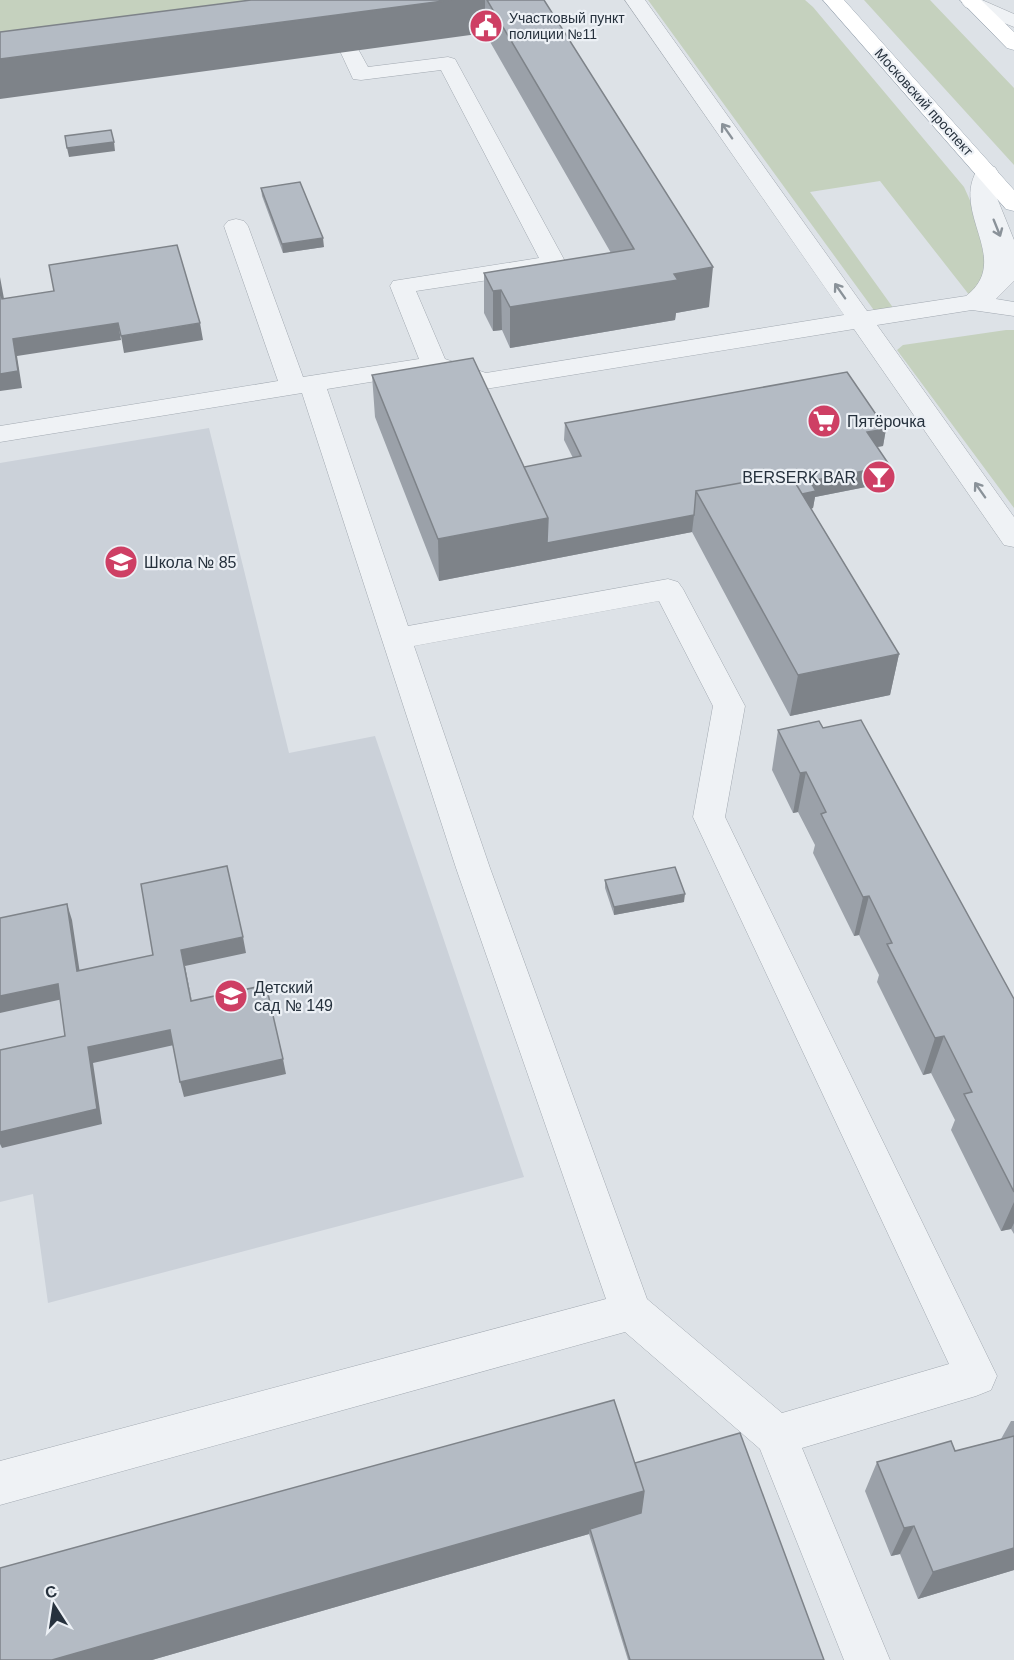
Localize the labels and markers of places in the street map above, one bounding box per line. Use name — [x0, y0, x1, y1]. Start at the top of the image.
public building icon: Участковый пункт полиции №11 — [468, 8, 504, 44]
place label: Участковый пункт полиции №11 — [509, 10, 625, 42]
supermarket icon: Пятёрочка — [806, 403, 842, 439]
place label: Пятёрочка — [847, 413, 926, 430]
bar icon: BERSERK BAR — [861, 459, 897, 495]
place label: BERSERK BAR — [742, 469, 856, 486]
school or university icon: Школа № 85 — [103, 544, 139, 580]
place label: Школа № 85 — [144, 554, 237, 571]
school or university icon: Детский сад № 149 — [213, 978, 249, 1014]
place label: Детский сад № 149 — [254, 979, 333, 1014]

